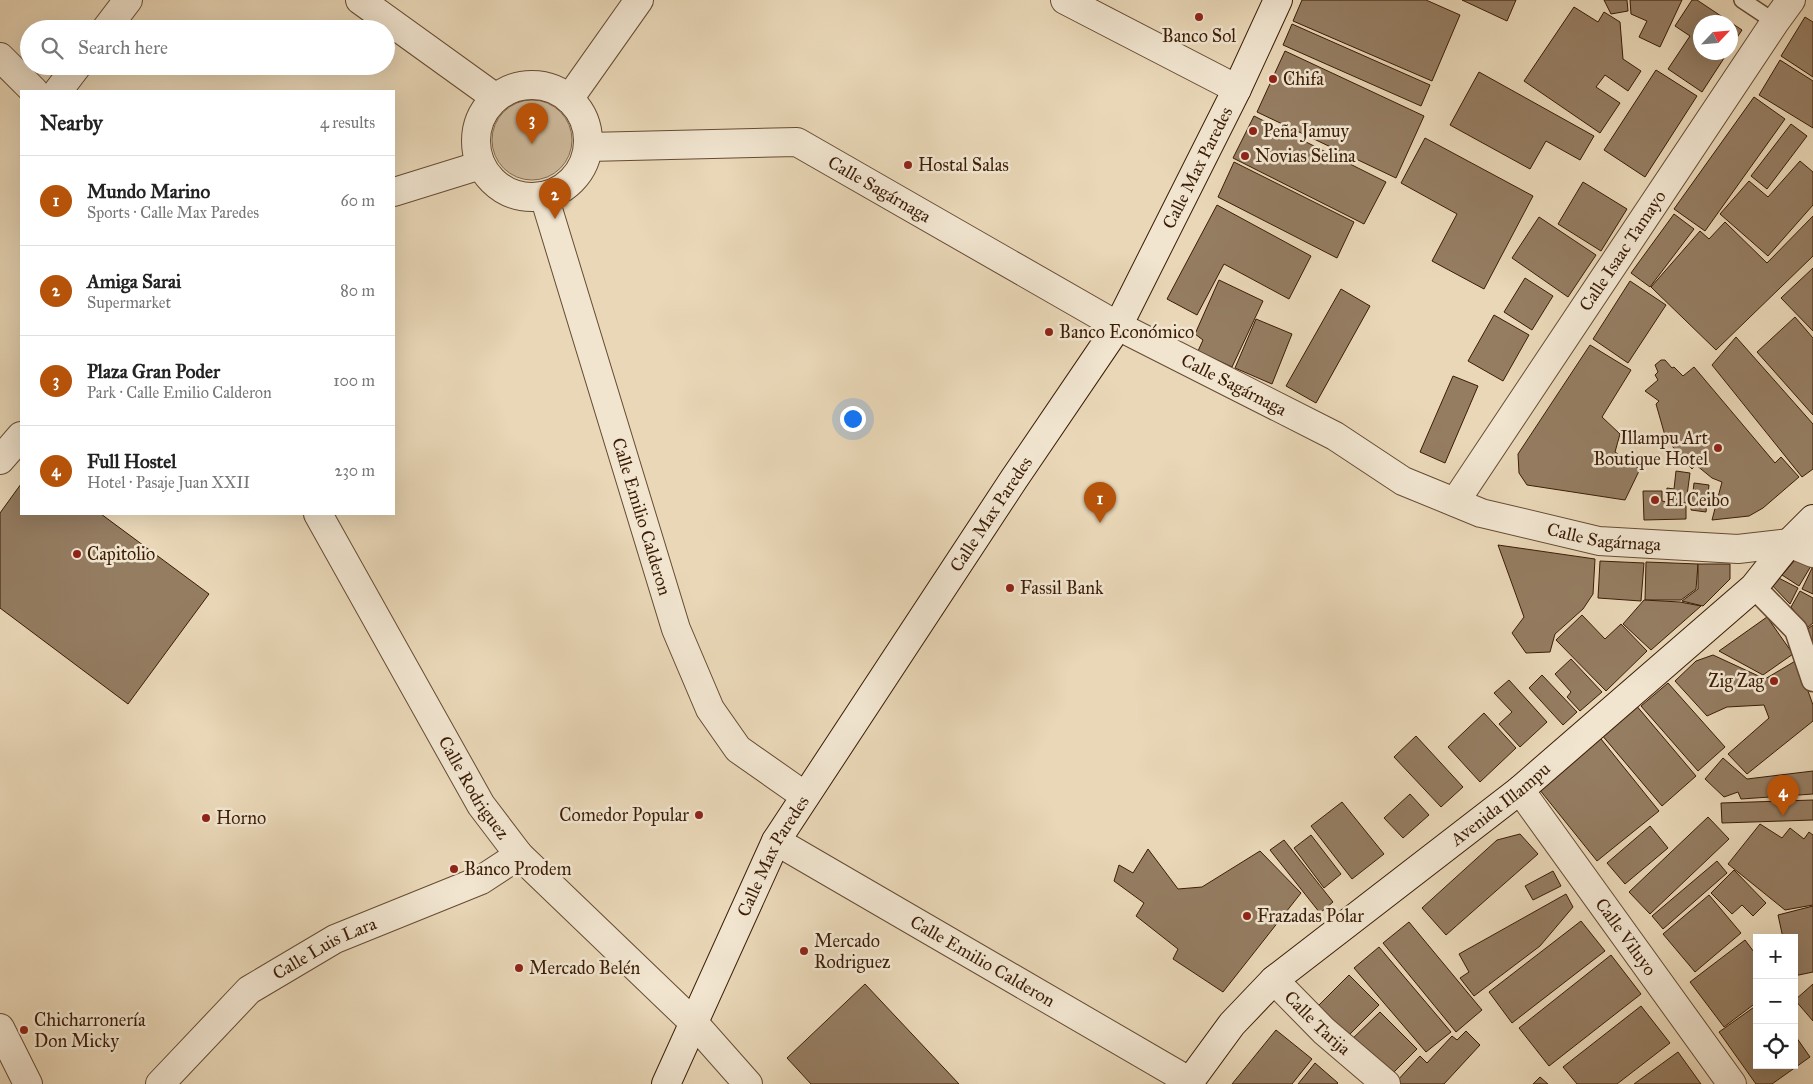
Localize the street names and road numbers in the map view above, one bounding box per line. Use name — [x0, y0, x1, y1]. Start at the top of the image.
street label: Calle Max Paredes — [1158, 103, 1237, 233]
street label: Calle Sagárnaga — [824, 151, 935, 228]
street label: Calle Isaac Tamayo — [1574, 186, 1671, 315]
street label: Calle Sagárnaga — [1178, 349, 1291, 421]
street label: Calle Emilio Calderon — [607, 435, 676, 598]
street label: Calle Max Paredes — [945, 452, 1037, 576]
street label: Calle Sagárnaga — [1545, 518, 1662, 556]
street label: Calle Rodriguez — [434, 732, 514, 844]
street label: Avenida Illampu — [1445, 757, 1555, 851]
street label: Calle Max Paredes — [732, 791, 814, 920]
street label: Calle Viluyo — [1591, 894, 1661, 980]
street label: Calle Emilio Calderon — [906, 910, 1059, 1012]
street label: Calle Luis Lara — [269, 912, 380, 985]
street label: Calle Tarija — [1280, 986, 1355, 1060]

